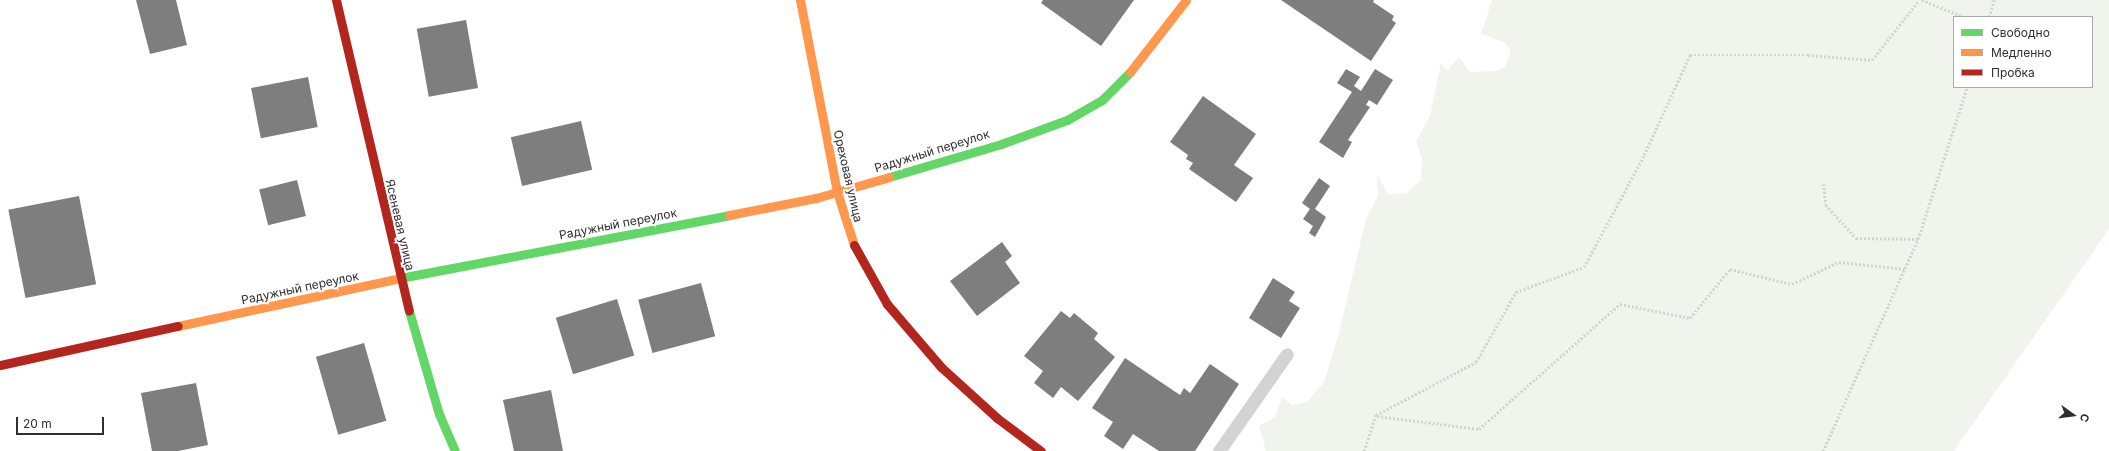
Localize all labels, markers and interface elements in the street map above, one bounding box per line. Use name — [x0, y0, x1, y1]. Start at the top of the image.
legend — [1953, 16, 2093, 88]
text: Свободно — [1991, 25, 2050, 40]
text: Медленно — [1991, 45, 2052, 60]
text: Пробка — [1991, 65, 2035, 80]
street label: Радужный переулок — [873, 127, 991, 175]
street label: Ореховая улица — [830, 128, 866, 224]
street label: Ясеневая улица — [382, 178, 418, 272]
street label: Радужный переулок — [558, 206, 678, 242]
street label: Радужный переулок — [240, 269, 360, 307]
north arrow — [2053, 395, 2093, 435]
scale bar — [18, 409, 106, 435]
text: С — [2077, 412, 2092, 424]
text: 20 m — [23, 416, 52, 431]

